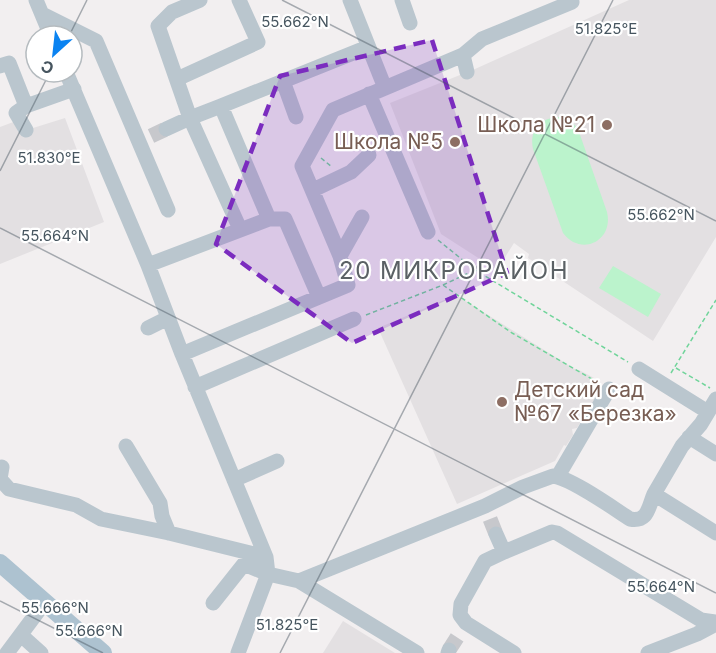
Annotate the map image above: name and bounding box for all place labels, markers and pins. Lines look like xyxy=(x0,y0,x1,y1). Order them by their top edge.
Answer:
place label: Школа №21 xyxy=(477,112,595,137)
marker: Школа №21 xyxy=(600,118,614,132)
place label: Школа №5 xyxy=(334,129,443,154)
marker: Школа №5 xyxy=(448,135,462,149)
place label: Детский сад №67 «Березка» xyxy=(514,377,677,426)
marker: Детский сад №67 «Березка» xyxy=(495,395,509,409)

